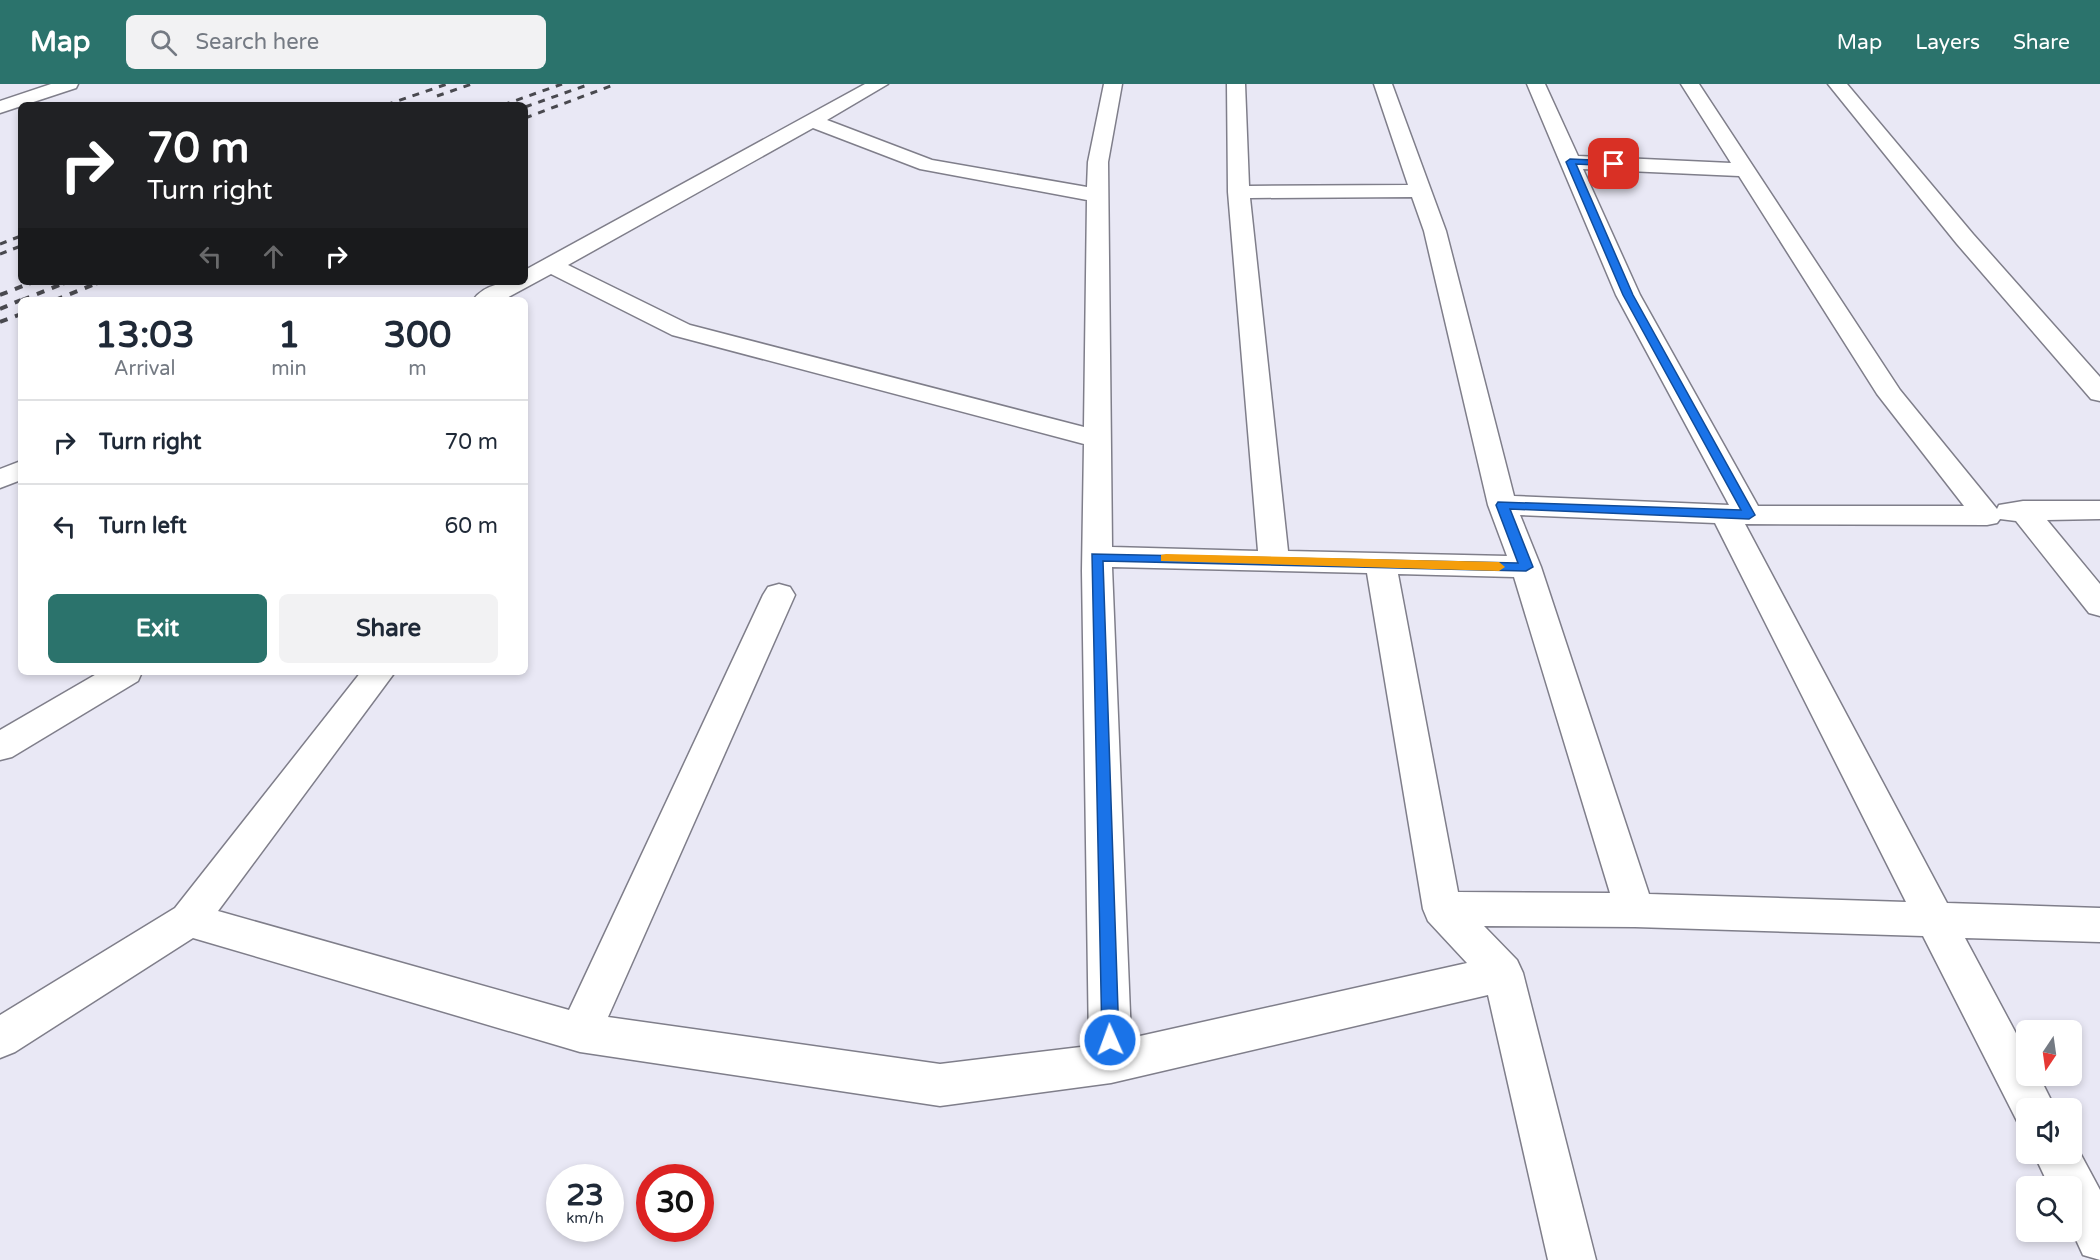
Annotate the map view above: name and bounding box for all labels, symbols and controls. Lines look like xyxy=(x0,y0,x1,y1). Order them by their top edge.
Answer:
search box xyxy=(126,15,546,69)
text: Map xyxy=(30,25,90,59)
icon: search xyxy=(147,26,180,59)
text: Search here xyxy=(195,29,319,55)
text: Map xyxy=(1837,30,1882,55)
text: Layers xyxy=(1915,30,1980,55)
text: Share xyxy=(2013,30,2070,55)
text: 70 m xyxy=(147,123,249,174)
icon: right xyxy=(48,126,126,204)
pin xyxy=(1588,138,1639,189)
icon: arrive xyxy=(1597,147,1630,180)
text: Turn right xyxy=(147,174,273,207)
icon: left xyxy=(194,240,227,273)
icon: ahead xyxy=(257,240,290,273)
icon: right xyxy=(320,240,353,273)
text: 13:03 xyxy=(95,314,195,357)
text: 1 xyxy=(278,314,300,357)
text: 300 xyxy=(383,314,451,357)
text: Arrival xyxy=(114,357,176,381)
text: min xyxy=(271,357,307,381)
text: m xyxy=(408,357,427,381)
icon: right xyxy=(48,426,81,459)
text: Turn right xyxy=(99,429,201,455)
text: 70 m xyxy=(444,429,498,455)
icon: left xyxy=(48,510,81,543)
text: Turn left xyxy=(99,513,187,539)
text: 60 m xyxy=(444,513,498,539)
button: Exit xyxy=(48,594,267,663)
button: Share xyxy=(279,594,498,663)
position arrow xyxy=(1078,1008,1142,1072)
north arrow xyxy=(2016,1020,2082,1086)
map controls xyxy=(2016,1020,2082,1242)
button: sound xyxy=(2016,1098,2082,1164)
speed limit sign: 30 xyxy=(636,1164,714,1242)
button: search xyxy=(2016,1176,2082,1242)
text: 23 xyxy=(566,1177,604,1214)
text: km/h xyxy=(566,1209,604,1227)

